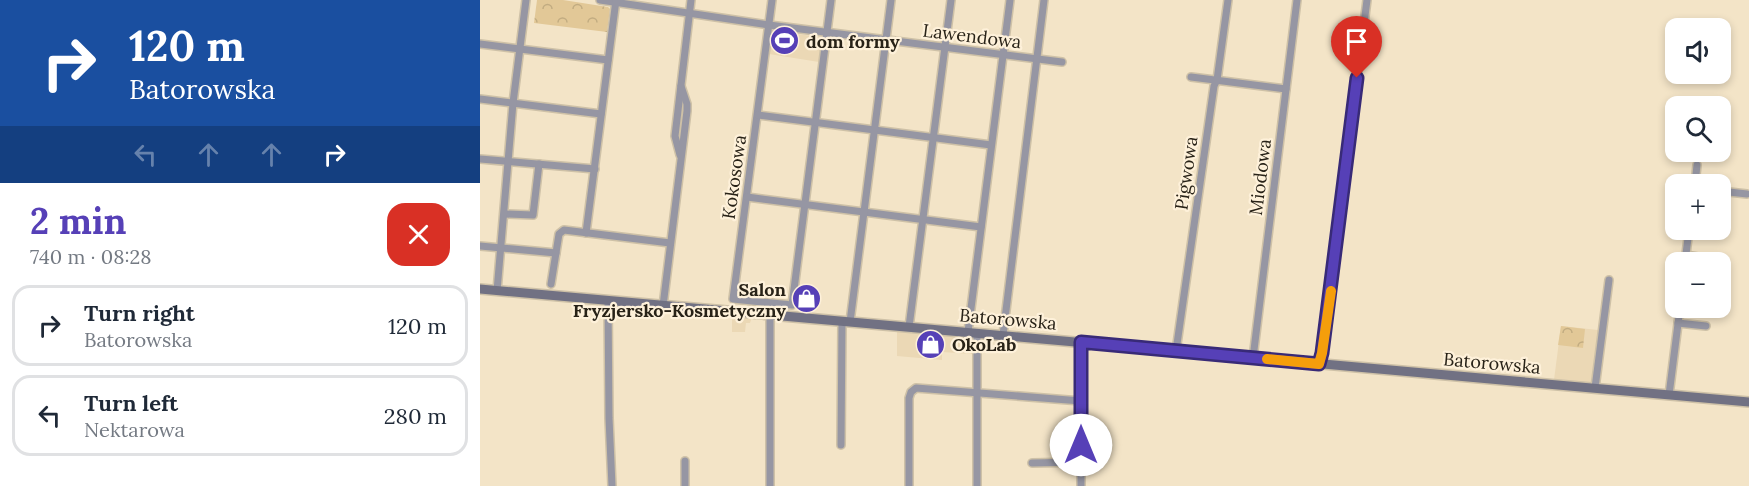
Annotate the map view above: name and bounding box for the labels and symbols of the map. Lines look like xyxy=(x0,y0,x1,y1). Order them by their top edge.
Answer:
pin xyxy=(1331,16,1382,78)
street label: Lawendowa xyxy=(921,19,1023,53)
sports icon: dom formy xyxy=(769,25,801,57)
place label: dom formy xyxy=(806,30,900,53)
street label: Kokosowa xyxy=(717,133,751,221)
street label: Pigwowa xyxy=(1169,135,1203,211)
street label: Miodowa xyxy=(1244,138,1276,216)
place label: Salon Fryzjersko-Kosmetyczny xyxy=(573,278,787,322)
shop icon: Salon Fryzjersko-Kosmetyczny xyxy=(791,283,823,315)
street label: Batorowska xyxy=(958,303,1058,335)
shop icon: OkoLab xyxy=(915,328,947,360)
place label: OkoLab xyxy=(952,333,1016,356)
street label: Batorowska xyxy=(1442,347,1542,379)
position arrow xyxy=(1049,413,1113,477)

